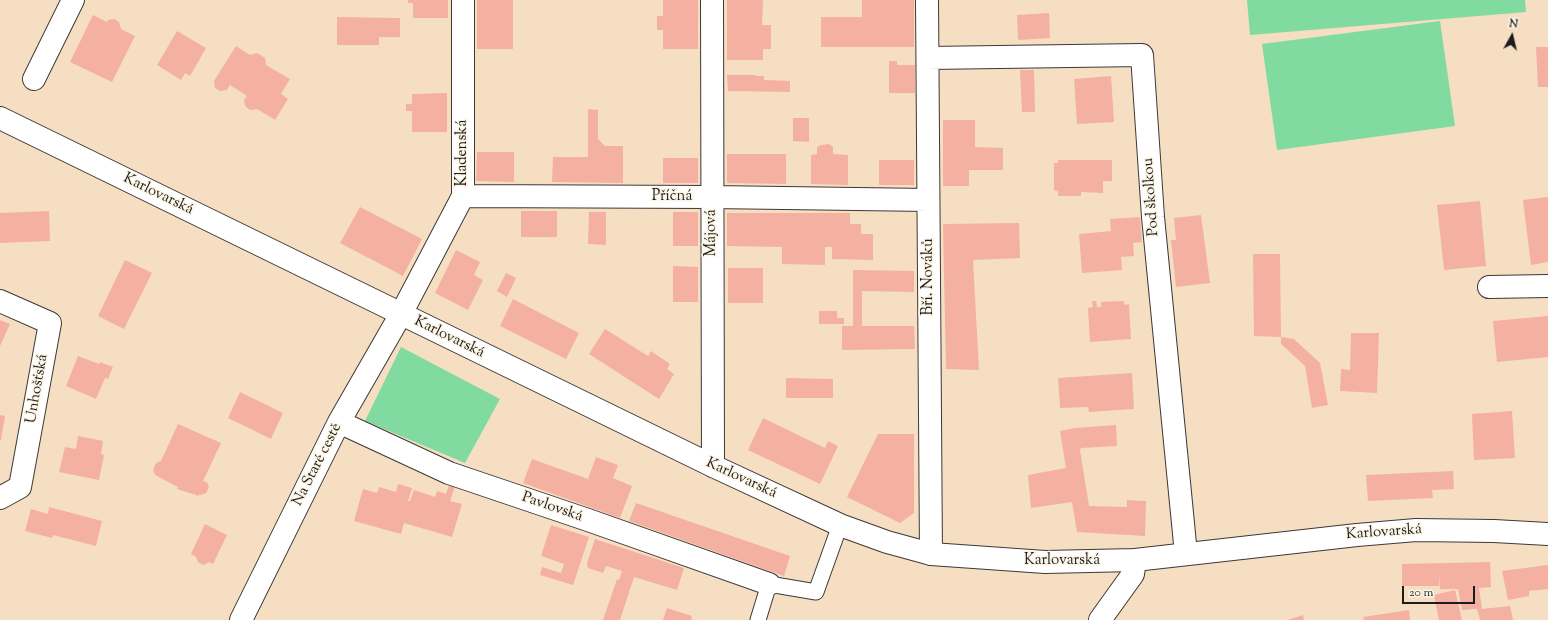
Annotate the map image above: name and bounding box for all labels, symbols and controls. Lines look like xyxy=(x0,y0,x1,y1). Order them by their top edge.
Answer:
north arrow xyxy=(1492,16,1532,56)
text: N xyxy=(1508,16,1519,33)
street label: Kladenská xyxy=(454,120,472,186)
street label: Pod školkou xyxy=(1140,157,1164,237)
street label: Karlovarská xyxy=(120,170,196,220)
street label: Příčná xyxy=(652,188,692,206)
street label: Májová xyxy=(703,209,721,257)
street label: Bří. Nováků xyxy=(920,238,938,316)
street label: Karlovarská xyxy=(411,313,487,363)
street label: Unhošťská xyxy=(23,353,53,425)
street label: Na Staré cestě xyxy=(289,421,347,509)
street label: Karlovarská xyxy=(703,455,779,503)
street label: Pavlovská xyxy=(519,489,585,527)
street label: Karlovarská xyxy=(1345,521,1423,545)
street label: Karlovarská xyxy=(1024,552,1100,570)
scale bar xyxy=(1404,578,1477,604)
text: 20 m xyxy=(1409,584,1433,602)

